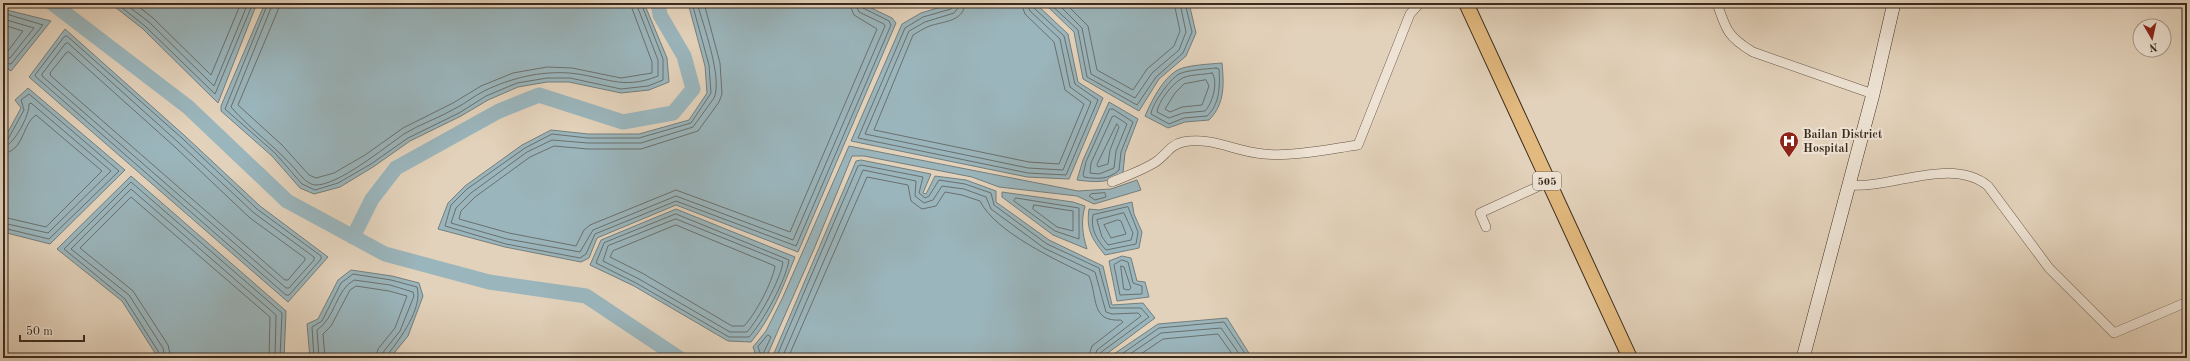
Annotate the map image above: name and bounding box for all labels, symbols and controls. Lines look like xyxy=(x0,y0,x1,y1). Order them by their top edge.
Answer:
north arrow xyxy=(2132,18,2172,58)
text: N xyxy=(2148,40,2158,53)
place label: Bailan District Hospital xyxy=(1803,129,1883,155)
hospital icon: Bailan District Hospital xyxy=(1778,130,1800,158)
road number: 505 xyxy=(1533,172,1561,190)
scale bar xyxy=(20,317,84,343)
text: 50 m xyxy=(26,325,53,338)

